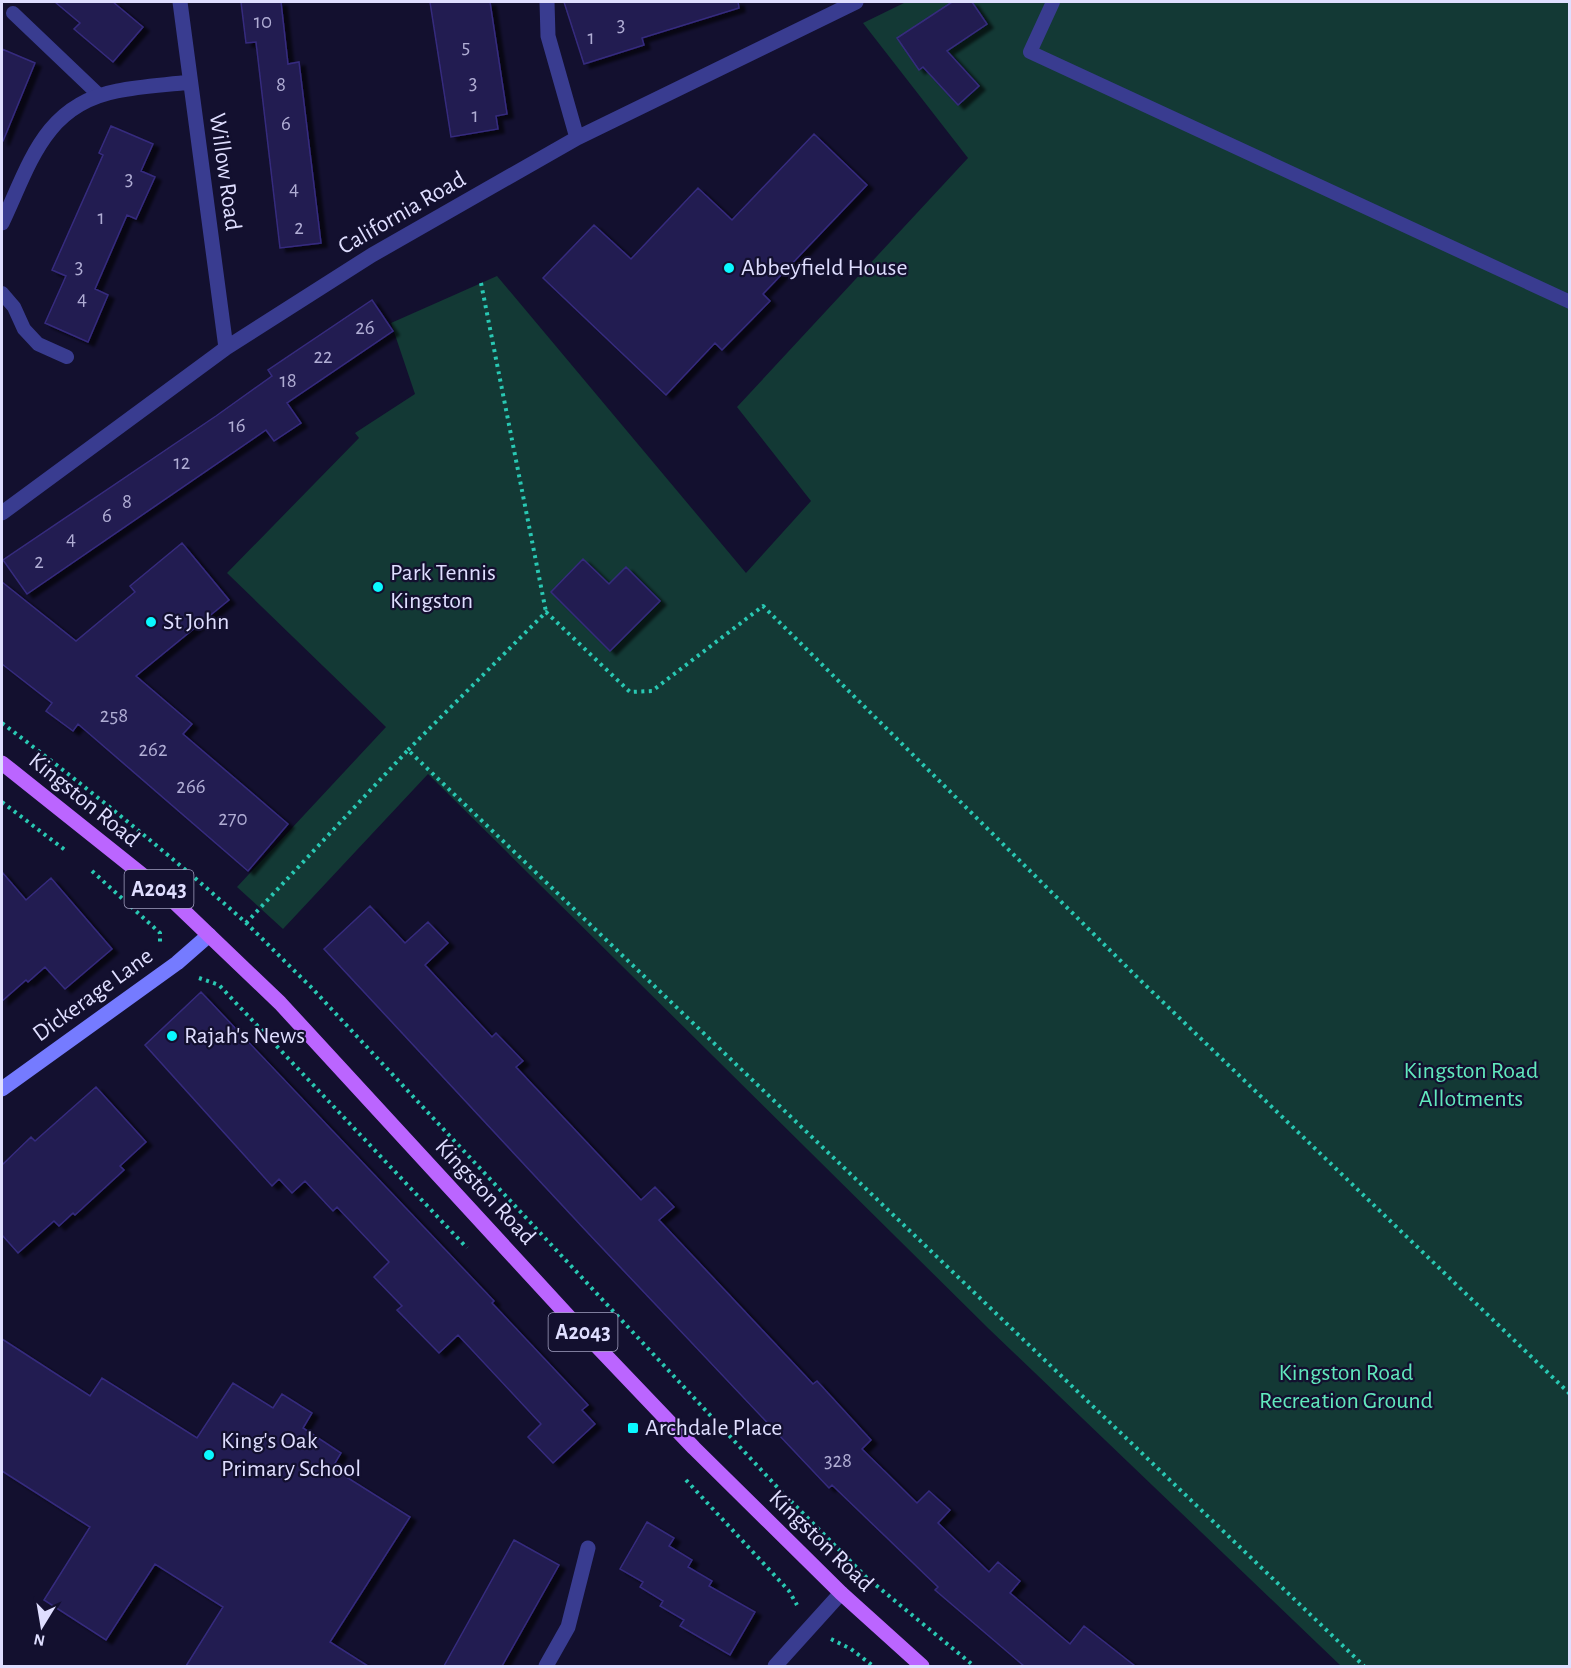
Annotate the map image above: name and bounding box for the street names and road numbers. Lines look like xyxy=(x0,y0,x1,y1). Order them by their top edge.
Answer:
street label: Willow Road xyxy=(205,112,245,232)
street label: California Road xyxy=(334,167,470,259)
street label: Kingston Road xyxy=(24,748,144,852)
road number: A2043 xyxy=(124,870,194,908)
street label: Dickerage Lane xyxy=(29,944,157,1046)
street label: Kingston Road xyxy=(430,1135,540,1249)
road number: A2043 xyxy=(548,1313,618,1351)
street label: Kingston Road xyxy=(764,1486,878,1596)

